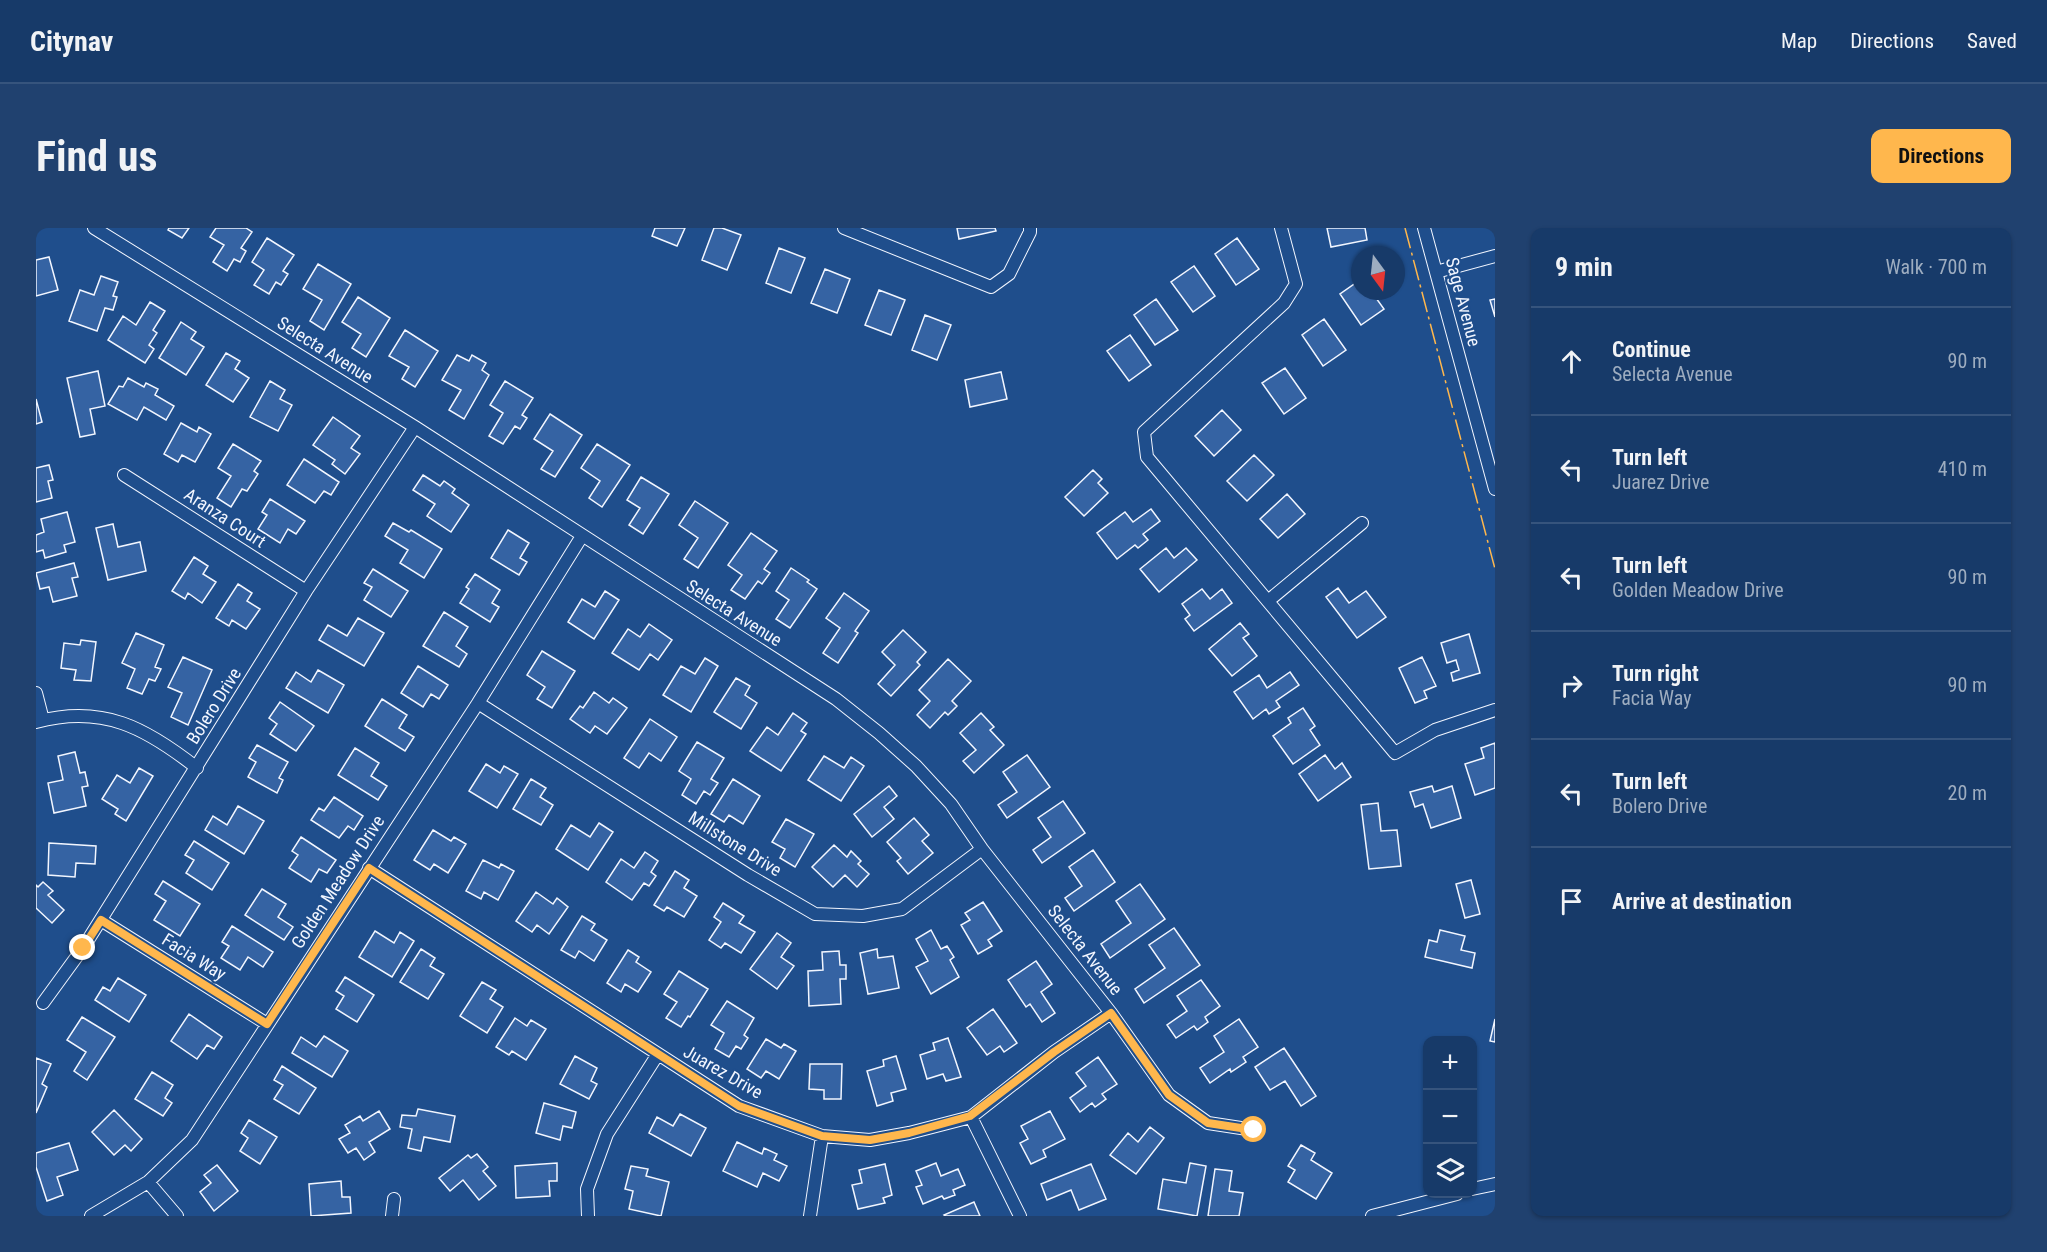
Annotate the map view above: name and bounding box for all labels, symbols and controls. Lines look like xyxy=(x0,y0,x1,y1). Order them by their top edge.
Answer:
text: Citynav xyxy=(30,25,113,58)
text: Map xyxy=(1781,29,1817,53)
text: Directions xyxy=(1850,29,1934,53)
text: Saved xyxy=(1967,29,2017,53)
button: Directions xyxy=(1871,129,2011,183)
text: Find us xyxy=(36,132,157,181)
north arrow xyxy=(1351,246,1405,300)
text: 9 min xyxy=(1555,252,1613,282)
street label: Sage Avenue xyxy=(1442,255,1485,349)
text: Walk · 700 m xyxy=(1886,255,1987,279)
street label: Selecta Avenue xyxy=(274,312,377,387)
text: Continue xyxy=(1612,337,1691,362)
icon: ahead xyxy=(1555,345,1588,378)
text: 90 m xyxy=(1948,349,1987,373)
text: Selecta Avenue xyxy=(1612,362,1733,386)
text: Turn left xyxy=(1612,445,1687,470)
icon: left xyxy=(1555,453,1588,486)
text: 410 m xyxy=(1938,457,1987,481)
text: Juarez Drive xyxy=(1612,470,1709,494)
street label: Aranza Court xyxy=(181,484,270,552)
text: Turn left xyxy=(1612,553,1687,578)
icon: left xyxy=(1555,561,1588,594)
text: 90 m xyxy=(1948,565,1987,589)
street label: Selecta Avenue xyxy=(683,575,786,650)
text: Golden Meadow Drive xyxy=(1612,578,1784,602)
text: Turn right xyxy=(1612,661,1699,686)
street label: Bolero Drive xyxy=(182,664,245,748)
icon: right xyxy=(1555,669,1588,702)
text: 90 m xyxy=(1948,673,1987,697)
text: Facia Way xyxy=(1612,686,1692,710)
text: Turn left xyxy=(1612,769,1687,794)
icon: left xyxy=(1555,777,1588,810)
text: 20 m xyxy=(1948,781,1987,805)
text: Bolero Drive xyxy=(1612,794,1707,818)
street label: Millstone Drive xyxy=(685,807,786,880)
street label: Golden Meadow Drive xyxy=(287,811,388,952)
icon: arrive xyxy=(1555,885,1588,918)
text: Arrive at destination xyxy=(1612,889,1792,914)
street label: Selecta Avenue xyxy=(1044,900,1127,999)
street label: Facia Way xyxy=(158,929,231,985)
route end xyxy=(69,934,95,960)
map controls xyxy=(1423,1036,1477,1198)
button: + xyxy=(1423,1036,1477,1090)
street label: Juarez Drive xyxy=(680,1041,766,1103)
button: − xyxy=(1423,1090,1477,1144)
route start xyxy=(1240,1116,1266,1142)
button: layers xyxy=(1423,1144,1477,1198)

